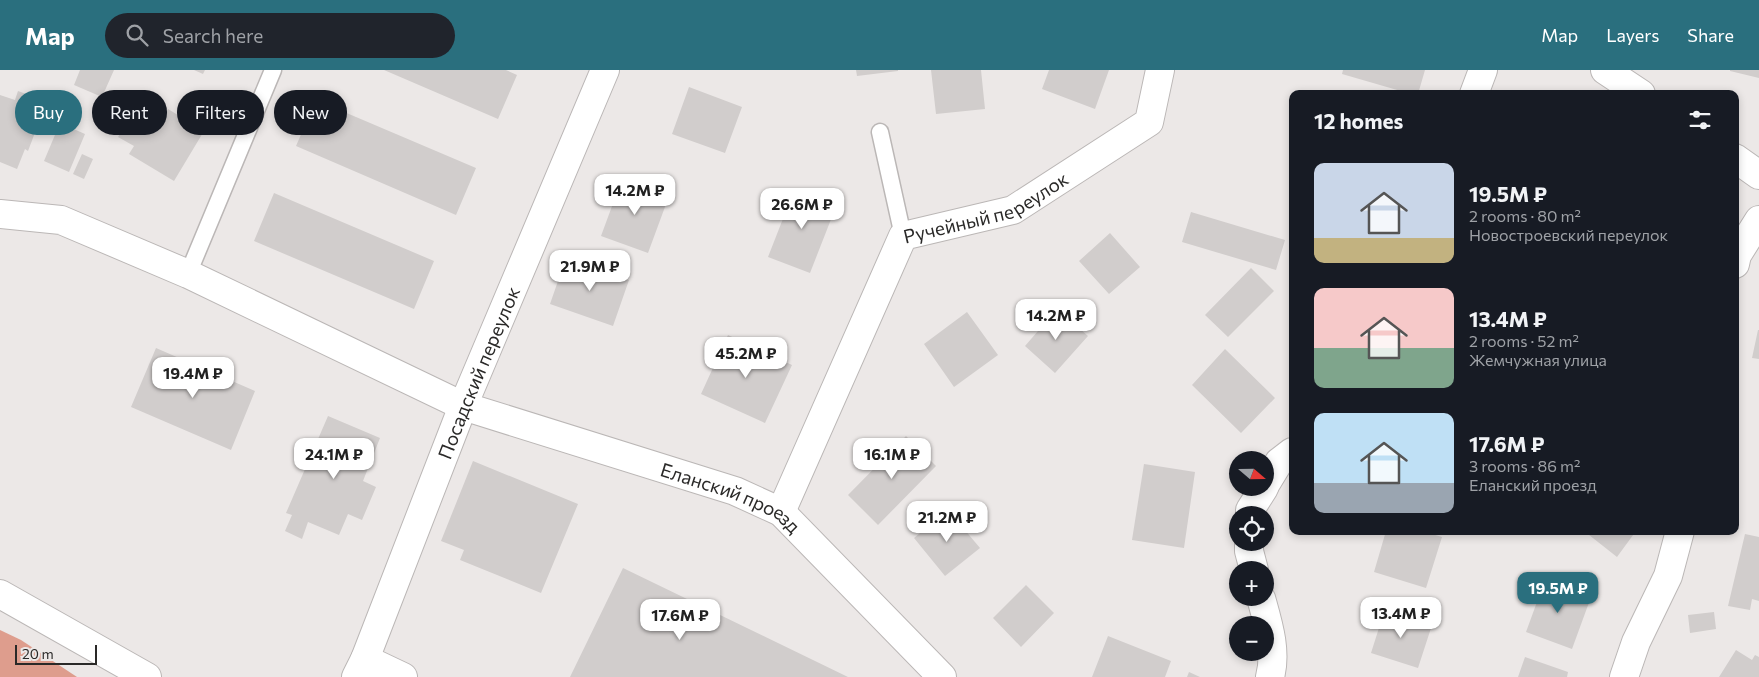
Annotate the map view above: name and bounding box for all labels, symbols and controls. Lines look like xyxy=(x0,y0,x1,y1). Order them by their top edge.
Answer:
search box xyxy=(105,13,455,58)
text: Map xyxy=(25,21,75,50)
icon: search xyxy=(123,21,151,49)
text: Search here xyxy=(163,24,263,47)
text: Map xyxy=(1541,24,1578,46)
text: Layers xyxy=(1606,24,1659,46)
text: Share xyxy=(1687,24,1734,46)
chip: Buy xyxy=(15,90,82,135)
chip: Rent xyxy=(92,90,167,135)
chip: Filters xyxy=(177,90,264,135)
chip: New xyxy=(274,90,347,135)
icon: filters xyxy=(1686,106,1714,134)
text: 12 homes xyxy=(1314,108,1403,133)
street label: Ручейный переулок xyxy=(901,166,1072,247)
pin: 14.2M ₽ xyxy=(589,174,681,216)
text: 14.2M ₽ xyxy=(605,180,665,199)
text: 19.5M ₽ xyxy=(1469,181,1547,206)
icon: home xyxy=(1354,183,1414,243)
pin: 26.6M ₽ xyxy=(756,188,848,230)
text: 26.6M ₽ xyxy=(771,194,833,213)
text: 2 rooms · 80 m² xyxy=(1469,206,1581,225)
text: Новостроевский переулок xyxy=(1469,225,1668,244)
pin: 21.9M ₽ xyxy=(544,250,636,292)
text: 21.9M ₽ xyxy=(560,256,620,275)
street label: Посадский переулок xyxy=(432,283,524,462)
pin: 14.2M ₽ xyxy=(1010,298,1102,341)
text: 14.2M ₽ xyxy=(1026,305,1086,324)
text: 13.4M ₽ xyxy=(1469,306,1547,331)
icon: home xyxy=(1354,308,1414,368)
text: 2 rooms · 52 m² xyxy=(1469,331,1579,350)
pin: 45.2M ₽ xyxy=(700,336,792,379)
text: 45.2M ₽ xyxy=(715,343,777,362)
text: Жемчужная улица xyxy=(1469,350,1607,369)
pin: 19.4M ₽ xyxy=(147,356,239,399)
text: 19.4M ₽ xyxy=(163,363,223,382)
text: 17.6M ₽ xyxy=(1469,431,1545,456)
icon: home xyxy=(1354,433,1414,493)
pin: 24.1M ₽ xyxy=(288,438,380,480)
pin: 16.1M ₽ xyxy=(846,438,938,480)
text: 24.1M ₽ xyxy=(305,444,363,463)
text: 16.1M ₽ xyxy=(864,444,920,463)
north arrow xyxy=(1229,451,1274,496)
map controls xyxy=(1229,451,1274,661)
text: 3 rooms · 86 m² xyxy=(1469,456,1580,475)
street label: Еланский проезд xyxy=(658,457,806,537)
text: Еланский проезд xyxy=(1469,475,1597,494)
pin: 21.2M ₽ xyxy=(901,500,993,543)
button: locate xyxy=(1229,506,1274,551)
text: 21.2M ₽ xyxy=(918,507,976,526)
button: + xyxy=(1229,561,1274,606)
pin: 19.5M ₽ xyxy=(1512,572,1604,614)
text: 19.5M ₽ xyxy=(1528,578,1588,597)
pin: 13.4M ₽ xyxy=(1355,596,1447,639)
pin: 17.6M ₽ xyxy=(634,598,726,641)
text: 13.4M ₽ xyxy=(1371,603,1431,622)
text: 17.6M ₽ xyxy=(651,605,709,624)
button: − xyxy=(1229,616,1274,661)
scale bar xyxy=(15,642,98,665)
text: 20 m xyxy=(22,645,54,662)

